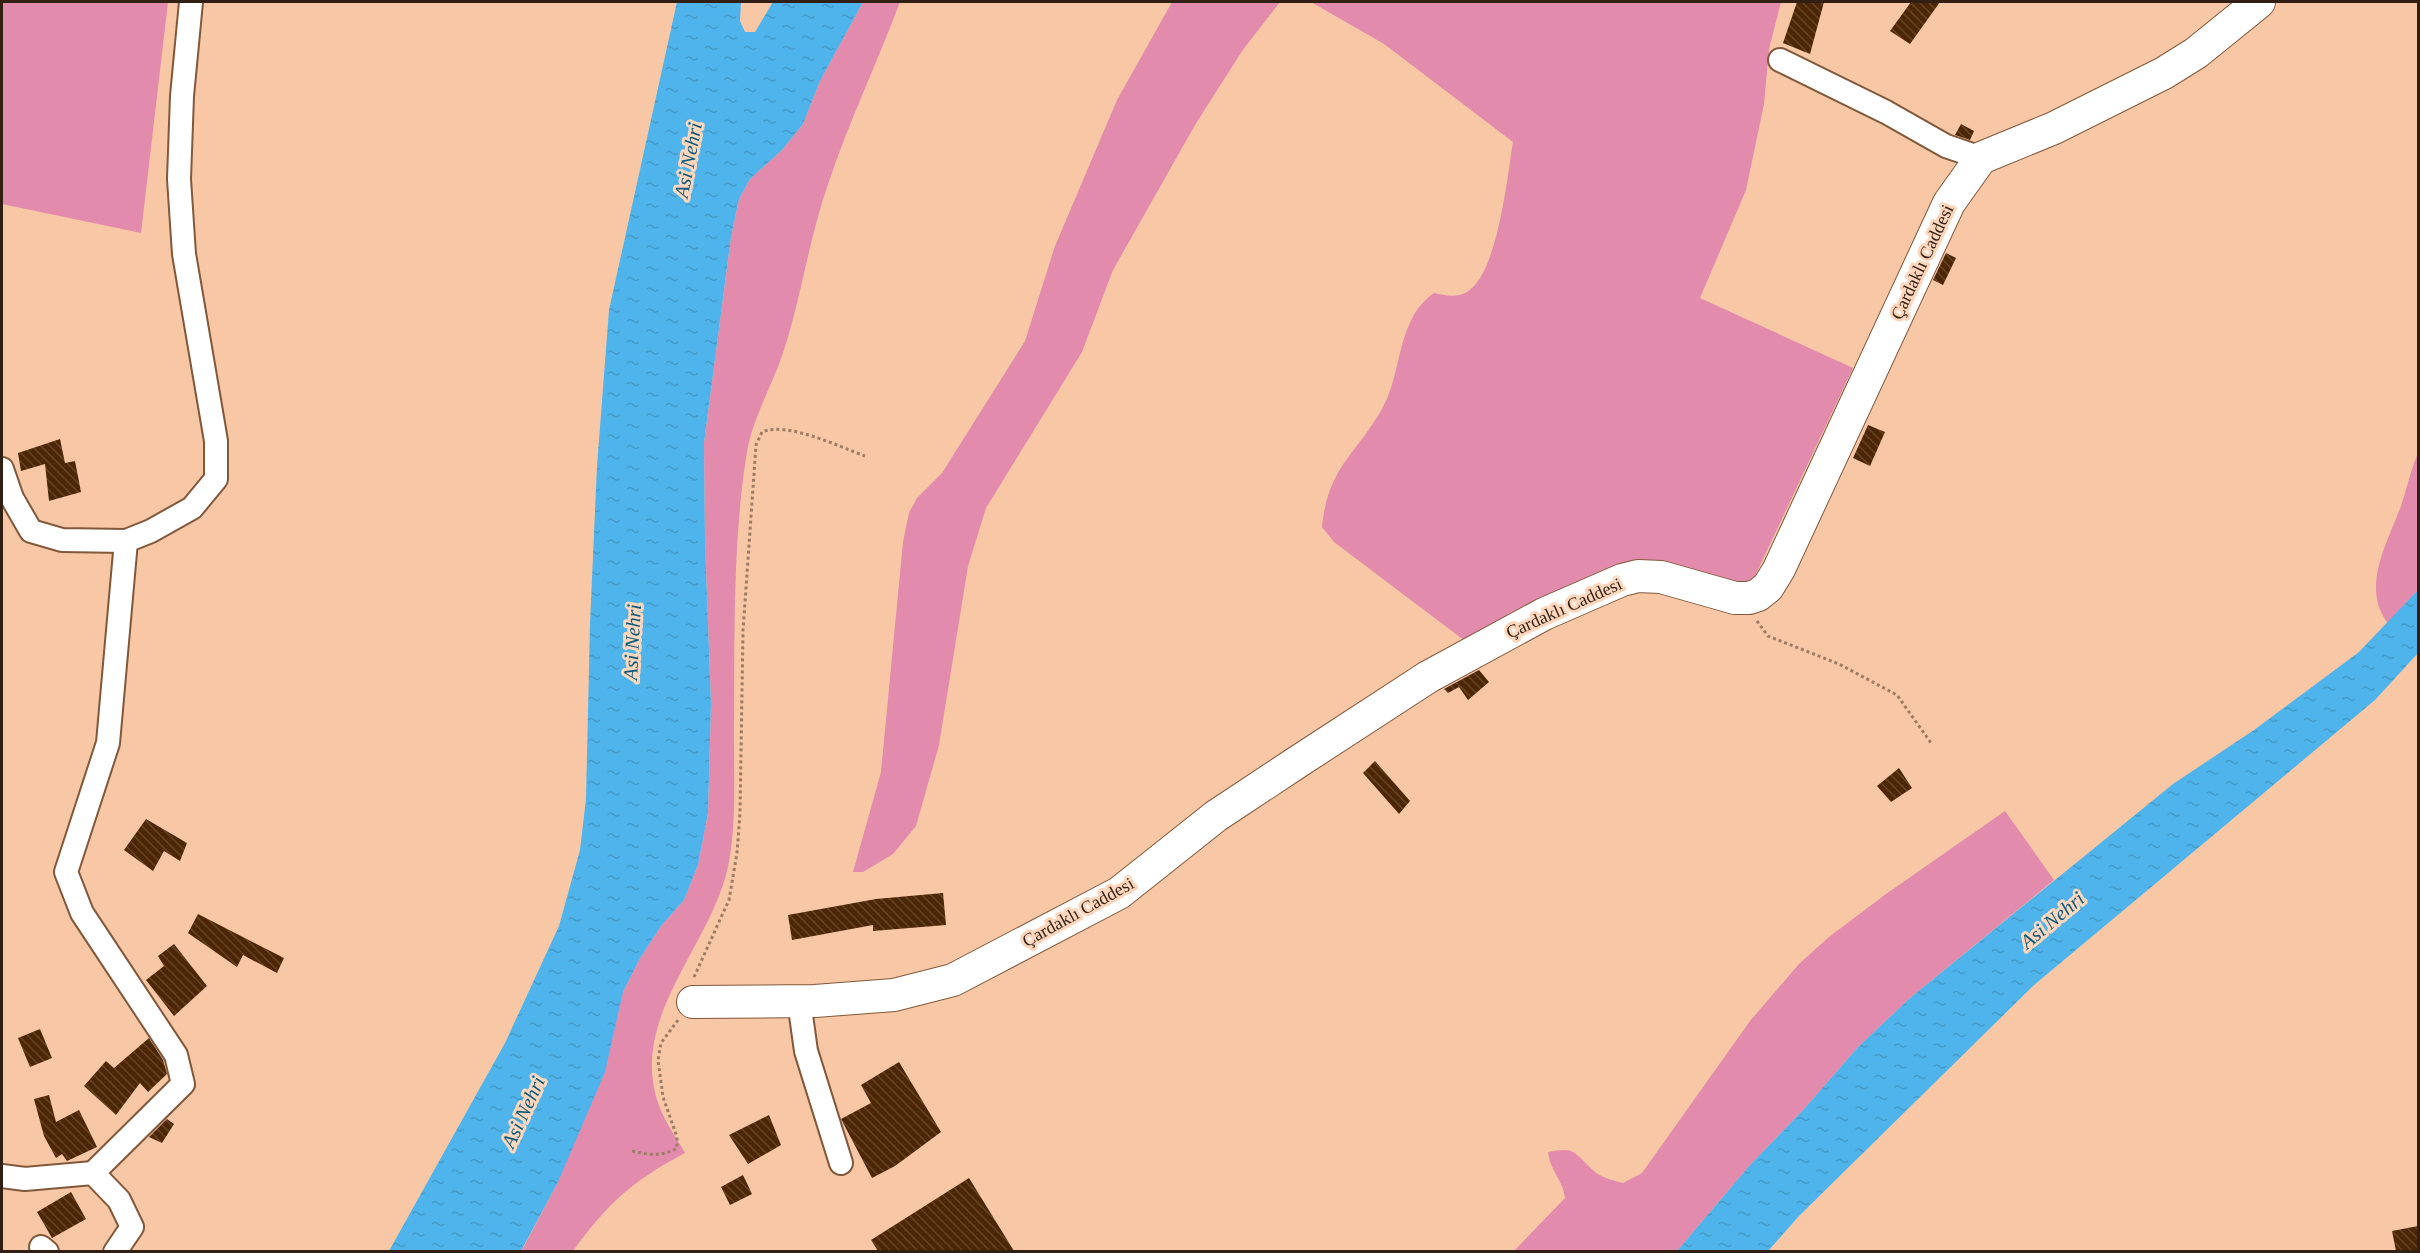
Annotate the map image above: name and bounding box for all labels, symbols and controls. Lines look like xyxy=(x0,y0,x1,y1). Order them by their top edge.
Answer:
water label: Asi Nehri xyxy=(670,121,706,201)
street label: Çardaklı Caddesi xyxy=(1887,201,1957,323)
street label: Çardaklı Caddesi xyxy=(1503,574,1625,642)
water label: Asi Nehri xyxy=(619,603,645,683)
street label: Çardaklı Caddesi xyxy=(1019,873,1137,951)
water label: Asi Nehri xyxy=(2014,887,2088,954)
water label: Asi Nehri xyxy=(496,1073,549,1153)

